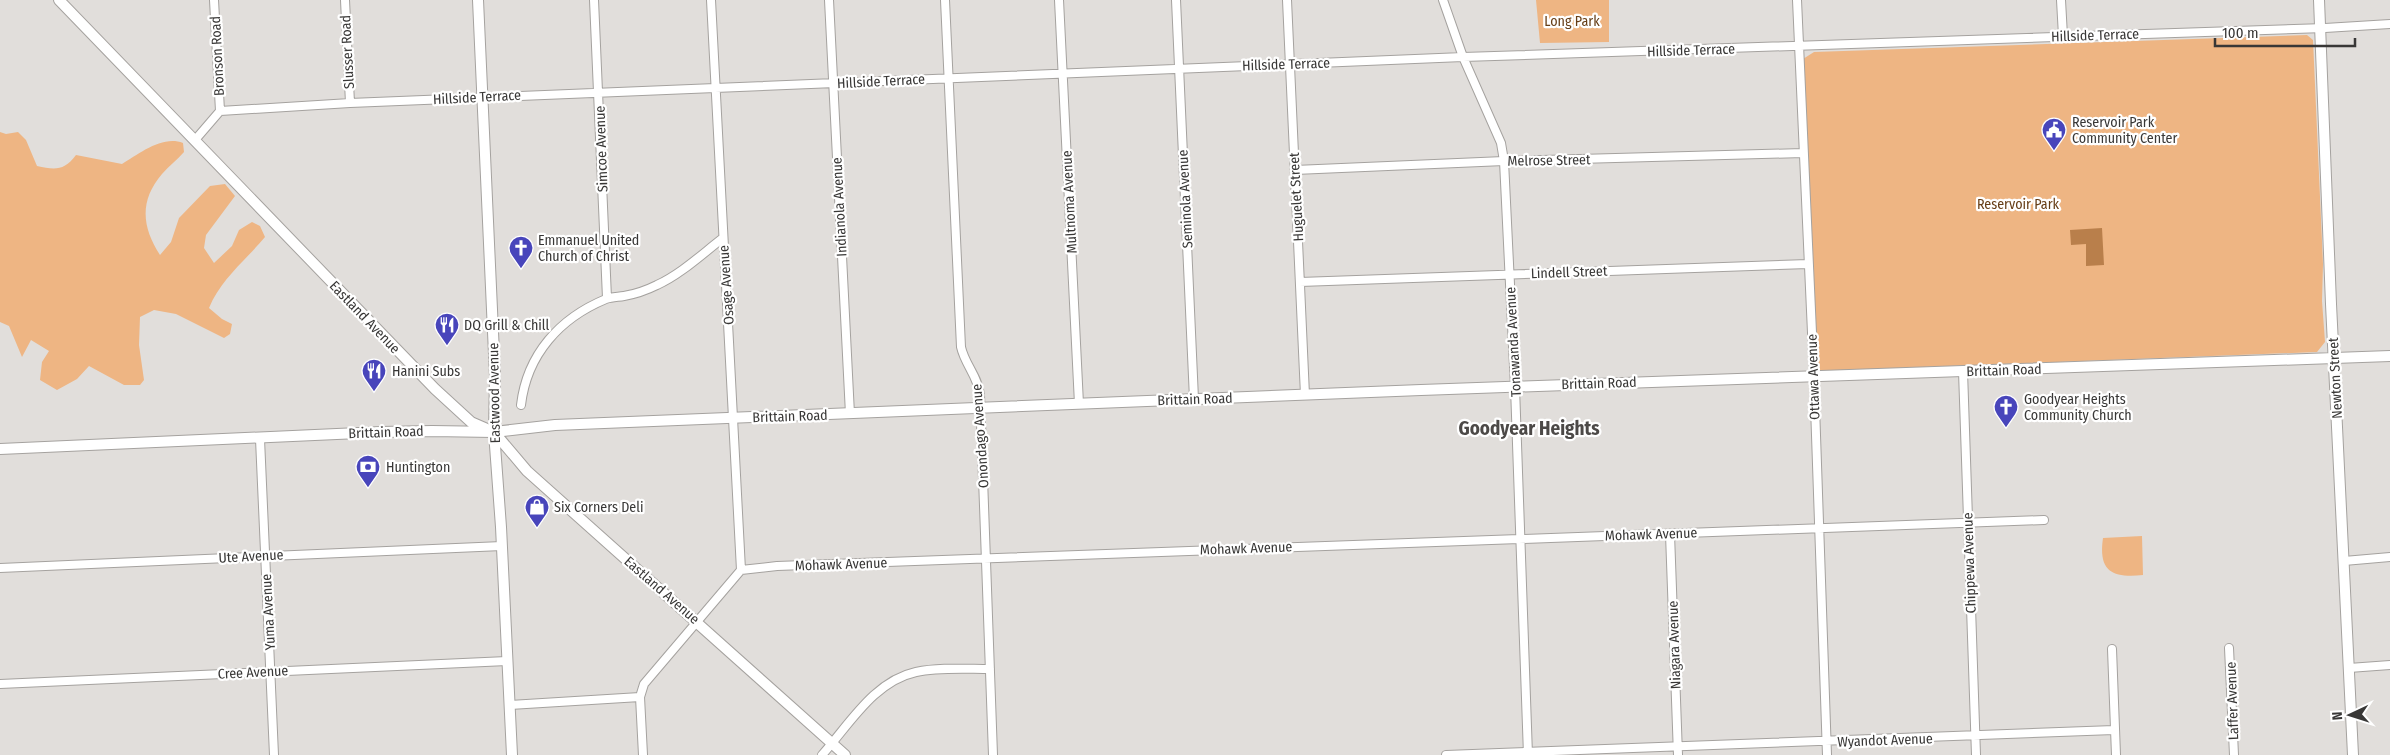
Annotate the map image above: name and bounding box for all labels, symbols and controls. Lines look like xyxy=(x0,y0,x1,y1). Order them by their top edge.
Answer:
park label: Long Park xyxy=(1544,13,1600,30)
street label: Slusser Road xyxy=(337,15,358,89)
scale bar xyxy=(2215,15,2355,47)
street label: Bronson Road xyxy=(207,16,228,96)
text: 100 m xyxy=(2222,24,2259,42)
street label: Hillside Terrace xyxy=(2051,25,2139,46)
street label: Hillside Terrace xyxy=(1647,40,1735,61)
street label: Hillside Terrace xyxy=(1242,54,1330,75)
street label: Hillside Terrace xyxy=(837,71,926,92)
street label: Hillside Terrace xyxy=(433,87,522,108)
street label: Simcoe Avenue xyxy=(591,105,612,193)
place label: Reservoir Park Community Center xyxy=(2072,114,2177,147)
public building icon: Reservoir Park Community Center xyxy=(2041,117,2067,151)
street label: Seminola Avenue xyxy=(1174,149,1197,249)
street label: Multnoma Avenue xyxy=(1058,150,1081,254)
street label: Melrose Street xyxy=(1507,151,1591,170)
street label: Huguelet Street xyxy=(1286,152,1307,242)
street label: Indianola Avenue xyxy=(828,157,851,257)
park label: Reservoir Park xyxy=(1977,196,2060,213)
place label: Emmanuel United Church of Christ xyxy=(538,232,639,265)
church icon: Emmanuel United Church of Christ xyxy=(508,235,534,269)
street label: Osage Avenue xyxy=(715,244,738,325)
street label: Lindell Street xyxy=(1530,263,1608,282)
street label: Eastland Avenue xyxy=(326,278,404,357)
street label: Tonawanda Avenue xyxy=(1502,286,1525,397)
restaurant icon: DQ Grill & Chill xyxy=(434,312,460,346)
place label: DQ Grill & Chill xyxy=(464,317,550,334)
street label: Ottawa Avenue xyxy=(1804,334,1823,420)
street label: Newton Street xyxy=(2325,336,2346,419)
street label: Eastwood Avenue xyxy=(485,343,504,443)
restaurant icon: Hanini Subs xyxy=(361,358,387,392)
street label: Brittain Road xyxy=(1966,361,2042,380)
place label: Hanini Subs xyxy=(392,363,460,380)
street label: Brittain Road xyxy=(1561,374,1637,393)
street label: Onondago Avenue xyxy=(968,383,993,489)
street label: Brittain Road xyxy=(1157,390,1233,409)
place label: Goodyear Heights Community Church xyxy=(2024,391,2132,424)
church icon: Goodyear Heights Community Church xyxy=(1993,394,2019,428)
street label: Brittain Road xyxy=(752,407,828,426)
district label: Goodyear Heights xyxy=(1459,417,1600,440)
street label: Brittain Road xyxy=(348,423,424,442)
bank icon: Huntington xyxy=(355,454,381,488)
place label: Huntington xyxy=(386,459,450,476)
shop icon: Six Corners Deli xyxy=(524,494,550,528)
place label: Six Corners Deli xyxy=(554,499,644,516)
street label: Chippewa Avenue xyxy=(1959,512,1980,614)
street label: Mohawk Avenue xyxy=(1604,524,1698,545)
street label: Mohawk Avenue xyxy=(1199,538,1293,559)
street label: Ute Avenue xyxy=(218,546,284,567)
street label: Eastland Avenue xyxy=(621,553,703,628)
street label: Mohawk Avenue xyxy=(794,554,888,575)
street label: Yuma Avenue xyxy=(258,573,279,651)
street label: Niagara Avenue xyxy=(1664,600,1685,690)
street label: Laffer Avenue xyxy=(2223,661,2242,741)
street label: Cree Avenue xyxy=(217,662,289,683)
north arrow xyxy=(2325,690,2375,740)
text: N xyxy=(2329,711,2346,721)
street label: Wyandot Avenue xyxy=(1837,730,1933,751)

